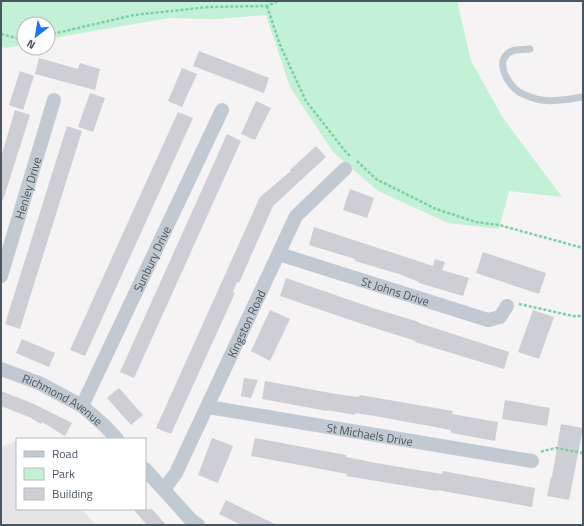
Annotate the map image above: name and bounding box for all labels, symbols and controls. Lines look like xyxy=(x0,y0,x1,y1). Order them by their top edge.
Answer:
north arrow xyxy=(16,16,56,56)
text: N xyxy=(23,36,38,53)
street label: Henley Drive xyxy=(9,155,46,221)
street label: Sunbury Drive xyxy=(128,223,175,295)
street label: St Johns Drive xyxy=(359,271,432,310)
street label: Kingston Road xyxy=(222,286,270,361)
street label: Richmond Avenue xyxy=(20,368,107,430)
street label: St Michaels Drive xyxy=(325,417,414,450)
legend xyxy=(16,438,146,510)
text: Road xyxy=(52,444,78,463)
text: Park xyxy=(52,464,75,483)
text: Building xyxy=(52,484,93,503)

